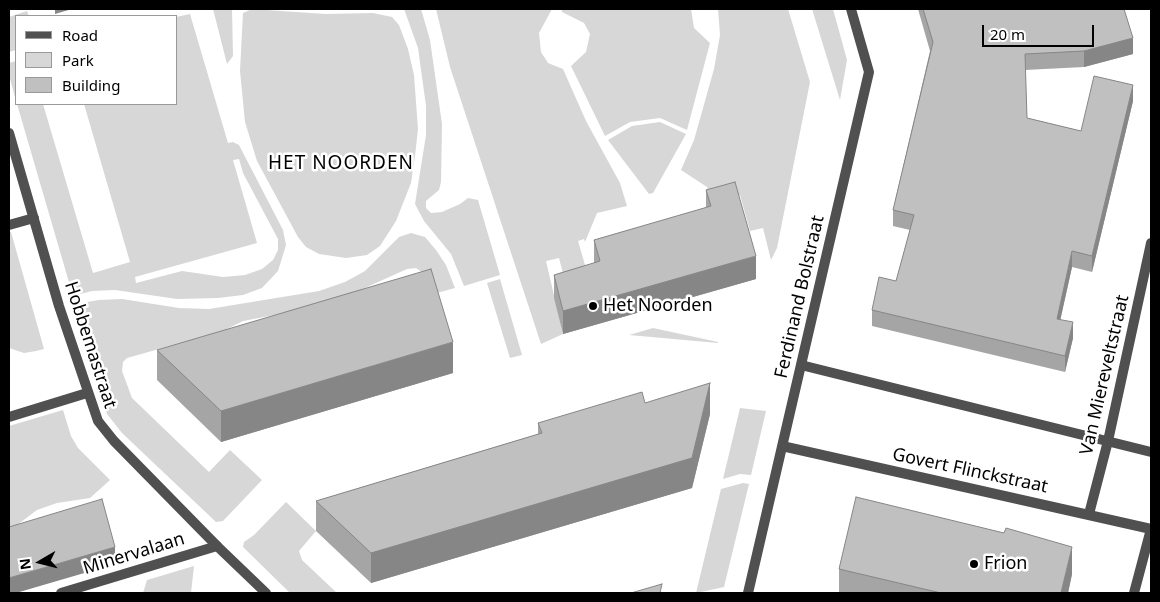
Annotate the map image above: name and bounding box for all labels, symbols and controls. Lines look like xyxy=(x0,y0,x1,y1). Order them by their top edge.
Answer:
legend xyxy=(15,15,178,105)
scale bar xyxy=(985,15,1098,47)
text: 20 m xyxy=(990,24,1025,44)
text: Road xyxy=(62,25,98,45)
text: Park xyxy=(62,50,94,70)
text: Building xyxy=(62,75,120,95)
district label: HET NOORDEN xyxy=(267,153,415,175)
street label: Ferdinand Bolstraat xyxy=(771,213,829,381)
street label: Hobbemastraat xyxy=(59,279,121,411)
street label: Van Miereveltstraat xyxy=(1076,293,1134,457)
place label: Het Noorden xyxy=(603,295,713,317)
marker: Het Noorden xyxy=(587,300,599,312)
street label: Govert Flinckstraat xyxy=(890,444,1050,498)
street label: Minervalaan xyxy=(81,528,187,580)
north arrow xyxy=(15,537,65,587)
place label: Frion xyxy=(984,553,1027,575)
text: N xyxy=(14,557,35,571)
marker: Frion xyxy=(968,558,980,570)

